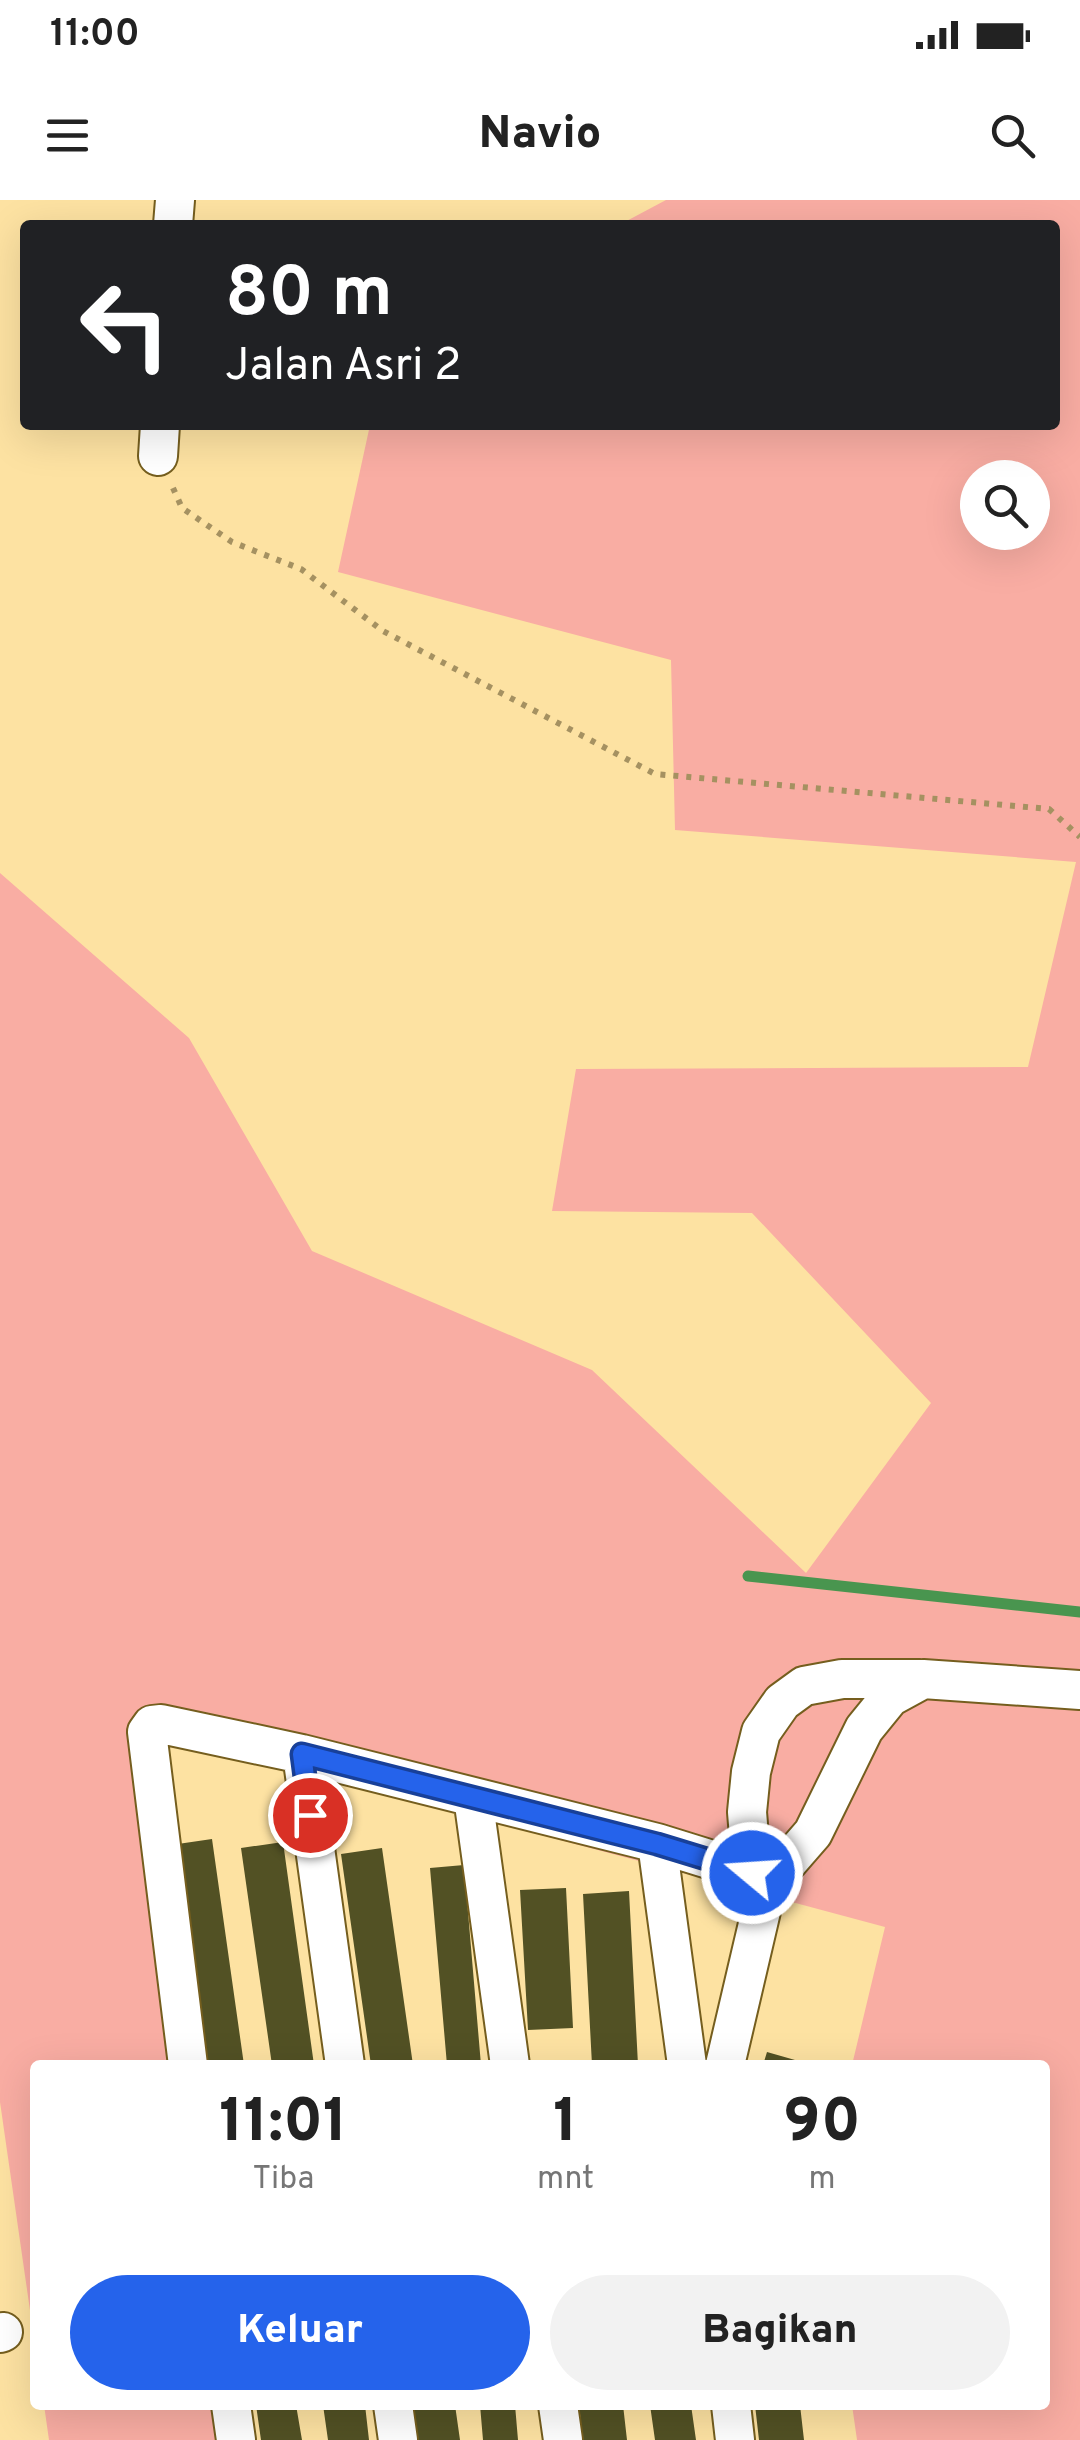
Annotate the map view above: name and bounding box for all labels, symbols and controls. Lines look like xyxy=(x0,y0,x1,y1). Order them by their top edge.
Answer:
text: 11:00 xyxy=(50,11,140,60)
text: Navio xyxy=(479,107,601,164)
icon: menu xyxy=(40,108,95,163)
icon: search xyxy=(985,108,1040,163)
text: 80 m xyxy=(225,252,393,341)
icon: left xyxy=(60,260,190,390)
text: Jalan Asri 2 xyxy=(225,339,462,396)
map controls xyxy=(960,460,1050,550)
button: search xyxy=(960,460,1050,550)
pin xyxy=(268,1773,353,1858)
icon: arrive xyxy=(283,1788,338,1843)
position arrow xyxy=(700,1821,804,1925)
text: 11:01 xyxy=(219,2087,348,2163)
text: 1 xyxy=(553,2087,578,2163)
text: 90 xyxy=(783,2087,861,2163)
text: Tiba xyxy=(252,2160,314,2200)
text: mnt xyxy=(537,2160,594,2200)
text: m xyxy=(808,2160,836,2200)
button: Keluar xyxy=(70,2275,530,2390)
button: Bagikan xyxy=(550,2275,1010,2390)

